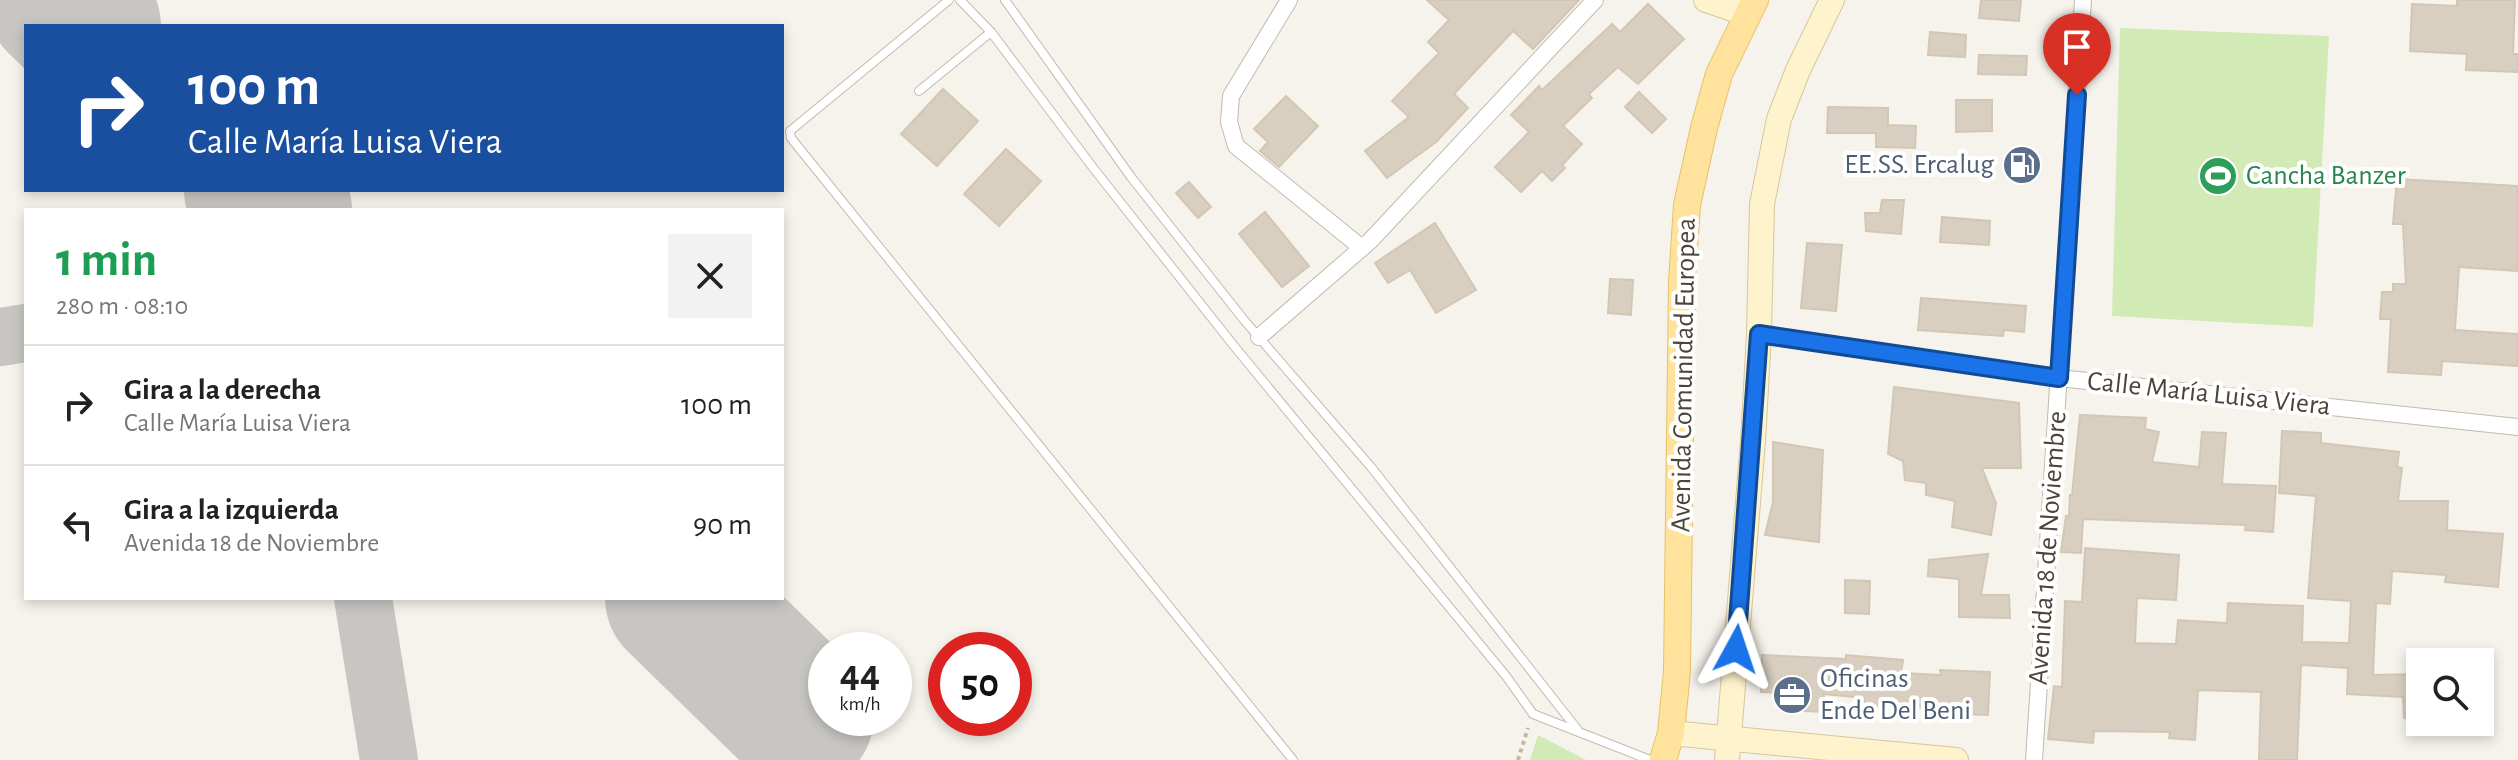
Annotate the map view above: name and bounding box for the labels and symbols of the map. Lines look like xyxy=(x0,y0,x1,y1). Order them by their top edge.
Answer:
pin xyxy=(2043,13,2111,95)
fuel station icon: EE.SS. Ercalug xyxy=(2001,144,2043,186)
place label: EE.SS. Ercalug xyxy=(1844,151,1994,179)
sports icon: Cancha Banzer xyxy=(2197,155,2239,197)
place label: Cancha Banzer xyxy=(2246,162,2406,190)
street label: Avenida Comunidad Europea xyxy=(1667,217,1701,533)
street label: Calle María Luisa Viera xyxy=(2086,367,2332,421)
street label: Avenida 18 de Noviembre xyxy=(2024,410,2072,686)
position arrow xyxy=(1694,607,1778,691)
speed limit sign: 50 xyxy=(928,632,1032,736)
place label: Oficinas Ende Del Beni xyxy=(1820,665,1971,725)
office icon: Oficinas Ende Del Beni xyxy=(1771,674,1813,716)

